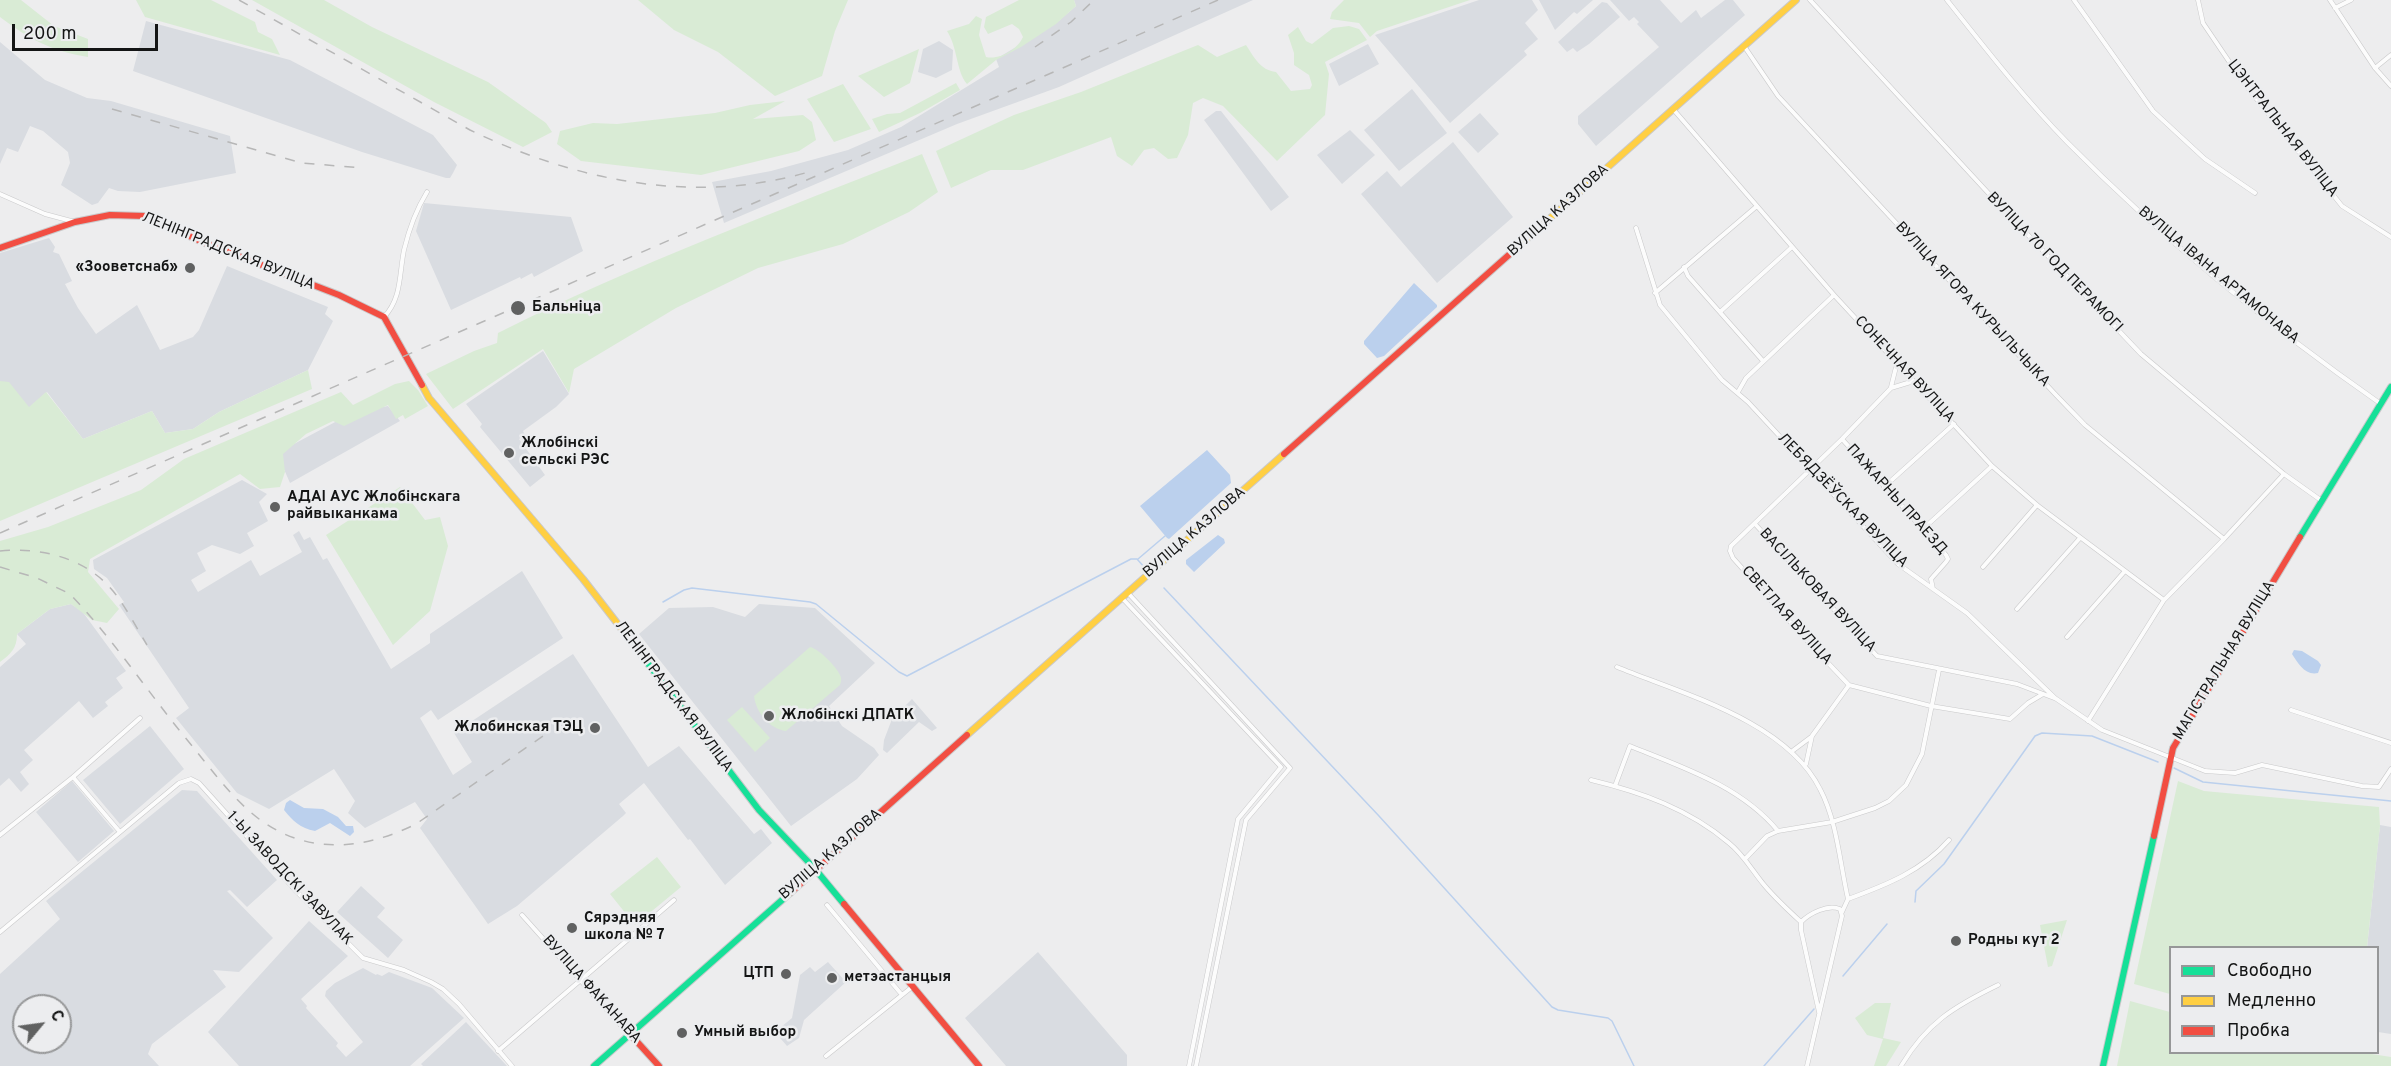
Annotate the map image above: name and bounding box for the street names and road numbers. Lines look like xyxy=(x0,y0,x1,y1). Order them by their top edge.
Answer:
street label: ЦЭНТРАЛЬНАЯ ВУЛІЦА xyxy=(2223,57,2341,201)
street label: ВУЛІЦА КАЗЛОВА xyxy=(1505,161,1613,261)
street label: ВУЛІЦА 70 ГОД ПЕРАМОГІ xyxy=(1982,189,2126,337)
street label: ВУЛІЦА ІВАНА АРТАМОНАВА xyxy=(2134,203,2302,349)
street label: ЛЕНІНГРАДСКАЯ ВУЛІЦА xyxy=(139,209,317,295)
street label: ВУЛІЦА ЯГОРА КУРЫЛЬЧЫКА xyxy=(1891,219,2053,391)
street label: СОНЕЧНАЯ ВУЛІЦА xyxy=(1850,313,1958,427)
street label: ЛЕБЯДЗЁЎСКАЯ ВУЛІЦА xyxy=(1773,430,1911,572)
street label: ПАЖАРНЫ ПРАЕЗД xyxy=(1842,441,1950,559)
street label: ВУЛІЦА КАЗЛОВА xyxy=(1140,484,1250,582)
street label: ВАСІЛЬКОВАЯ ВУЛІЦА xyxy=(1755,525,1879,657)
street label: СВЕТЛАЯ ВУЛІЦА xyxy=(1737,563,1835,669)
street label: МАГІСТРАЛЬНАЯ ВУЛІЦА xyxy=(2170,578,2280,744)
street label: ЛЕНІНГРАДСКАЯ ВУЛІЦА xyxy=(610,618,736,776)
street label: ВУЛІЦА КАЗЛОВА xyxy=(776,806,886,904)
street label: 1-Ы ЗАВОДСКІ ЗАВУЛАК xyxy=(222,808,356,950)
street label: ВУЛІЦА ФАКАНАВА xyxy=(538,932,644,1048)

